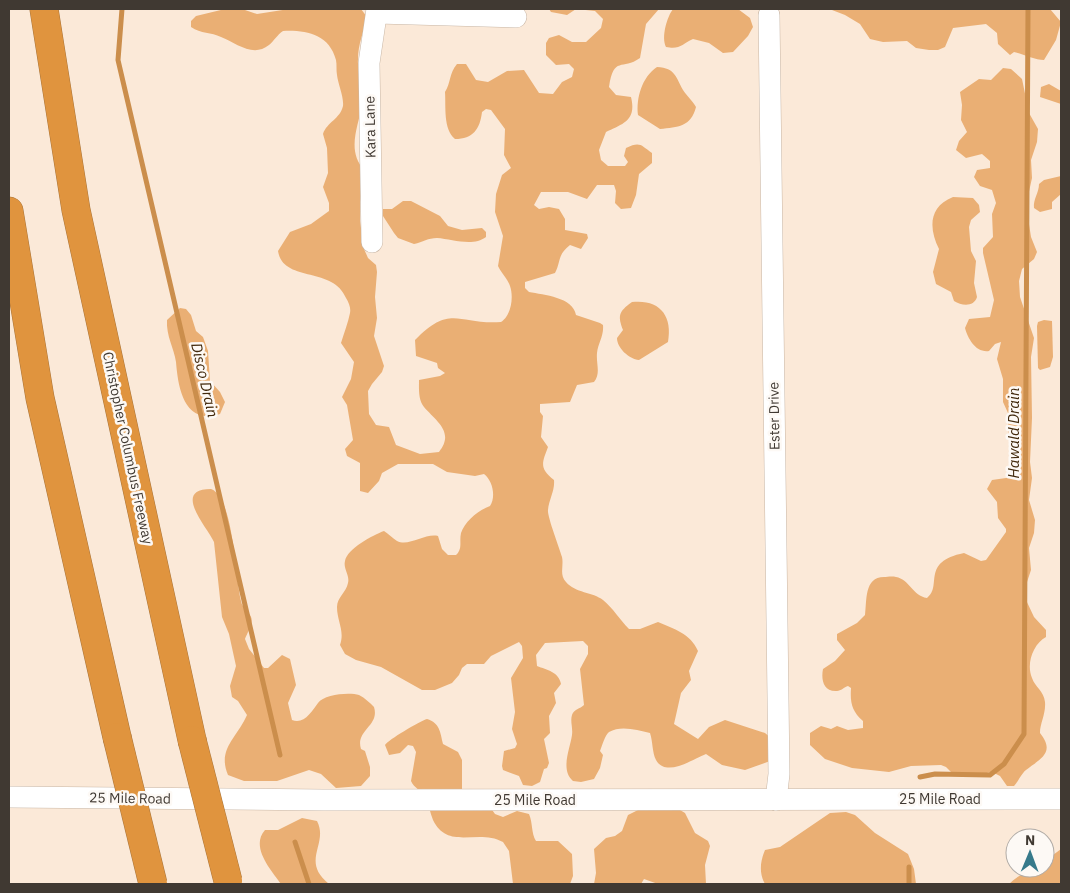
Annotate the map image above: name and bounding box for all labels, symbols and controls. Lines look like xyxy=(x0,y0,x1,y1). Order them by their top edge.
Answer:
street label: Kara Lane xyxy=(360,95,380,158)
water label: Disco Drain xyxy=(187,341,223,419)
street label: Christopher Columbus Freeway xyxy=(99,350,157,546)
street label: Ester Drive xyxy=(764,381,784,450)
water label: Hawald Drain xyxy=(1004,387,1023,479)
street label: 25 Mile Road xyxy=(89,788,171,808)
street label: 25 Mile Road xyxy=(899,790,981,808)
street label: 25 Mile Road xyxy=(494,791,576,809)
north arrow xyxy=(1005,828,1055,878)
text: N xyxy=(1025,831,1035,849)

